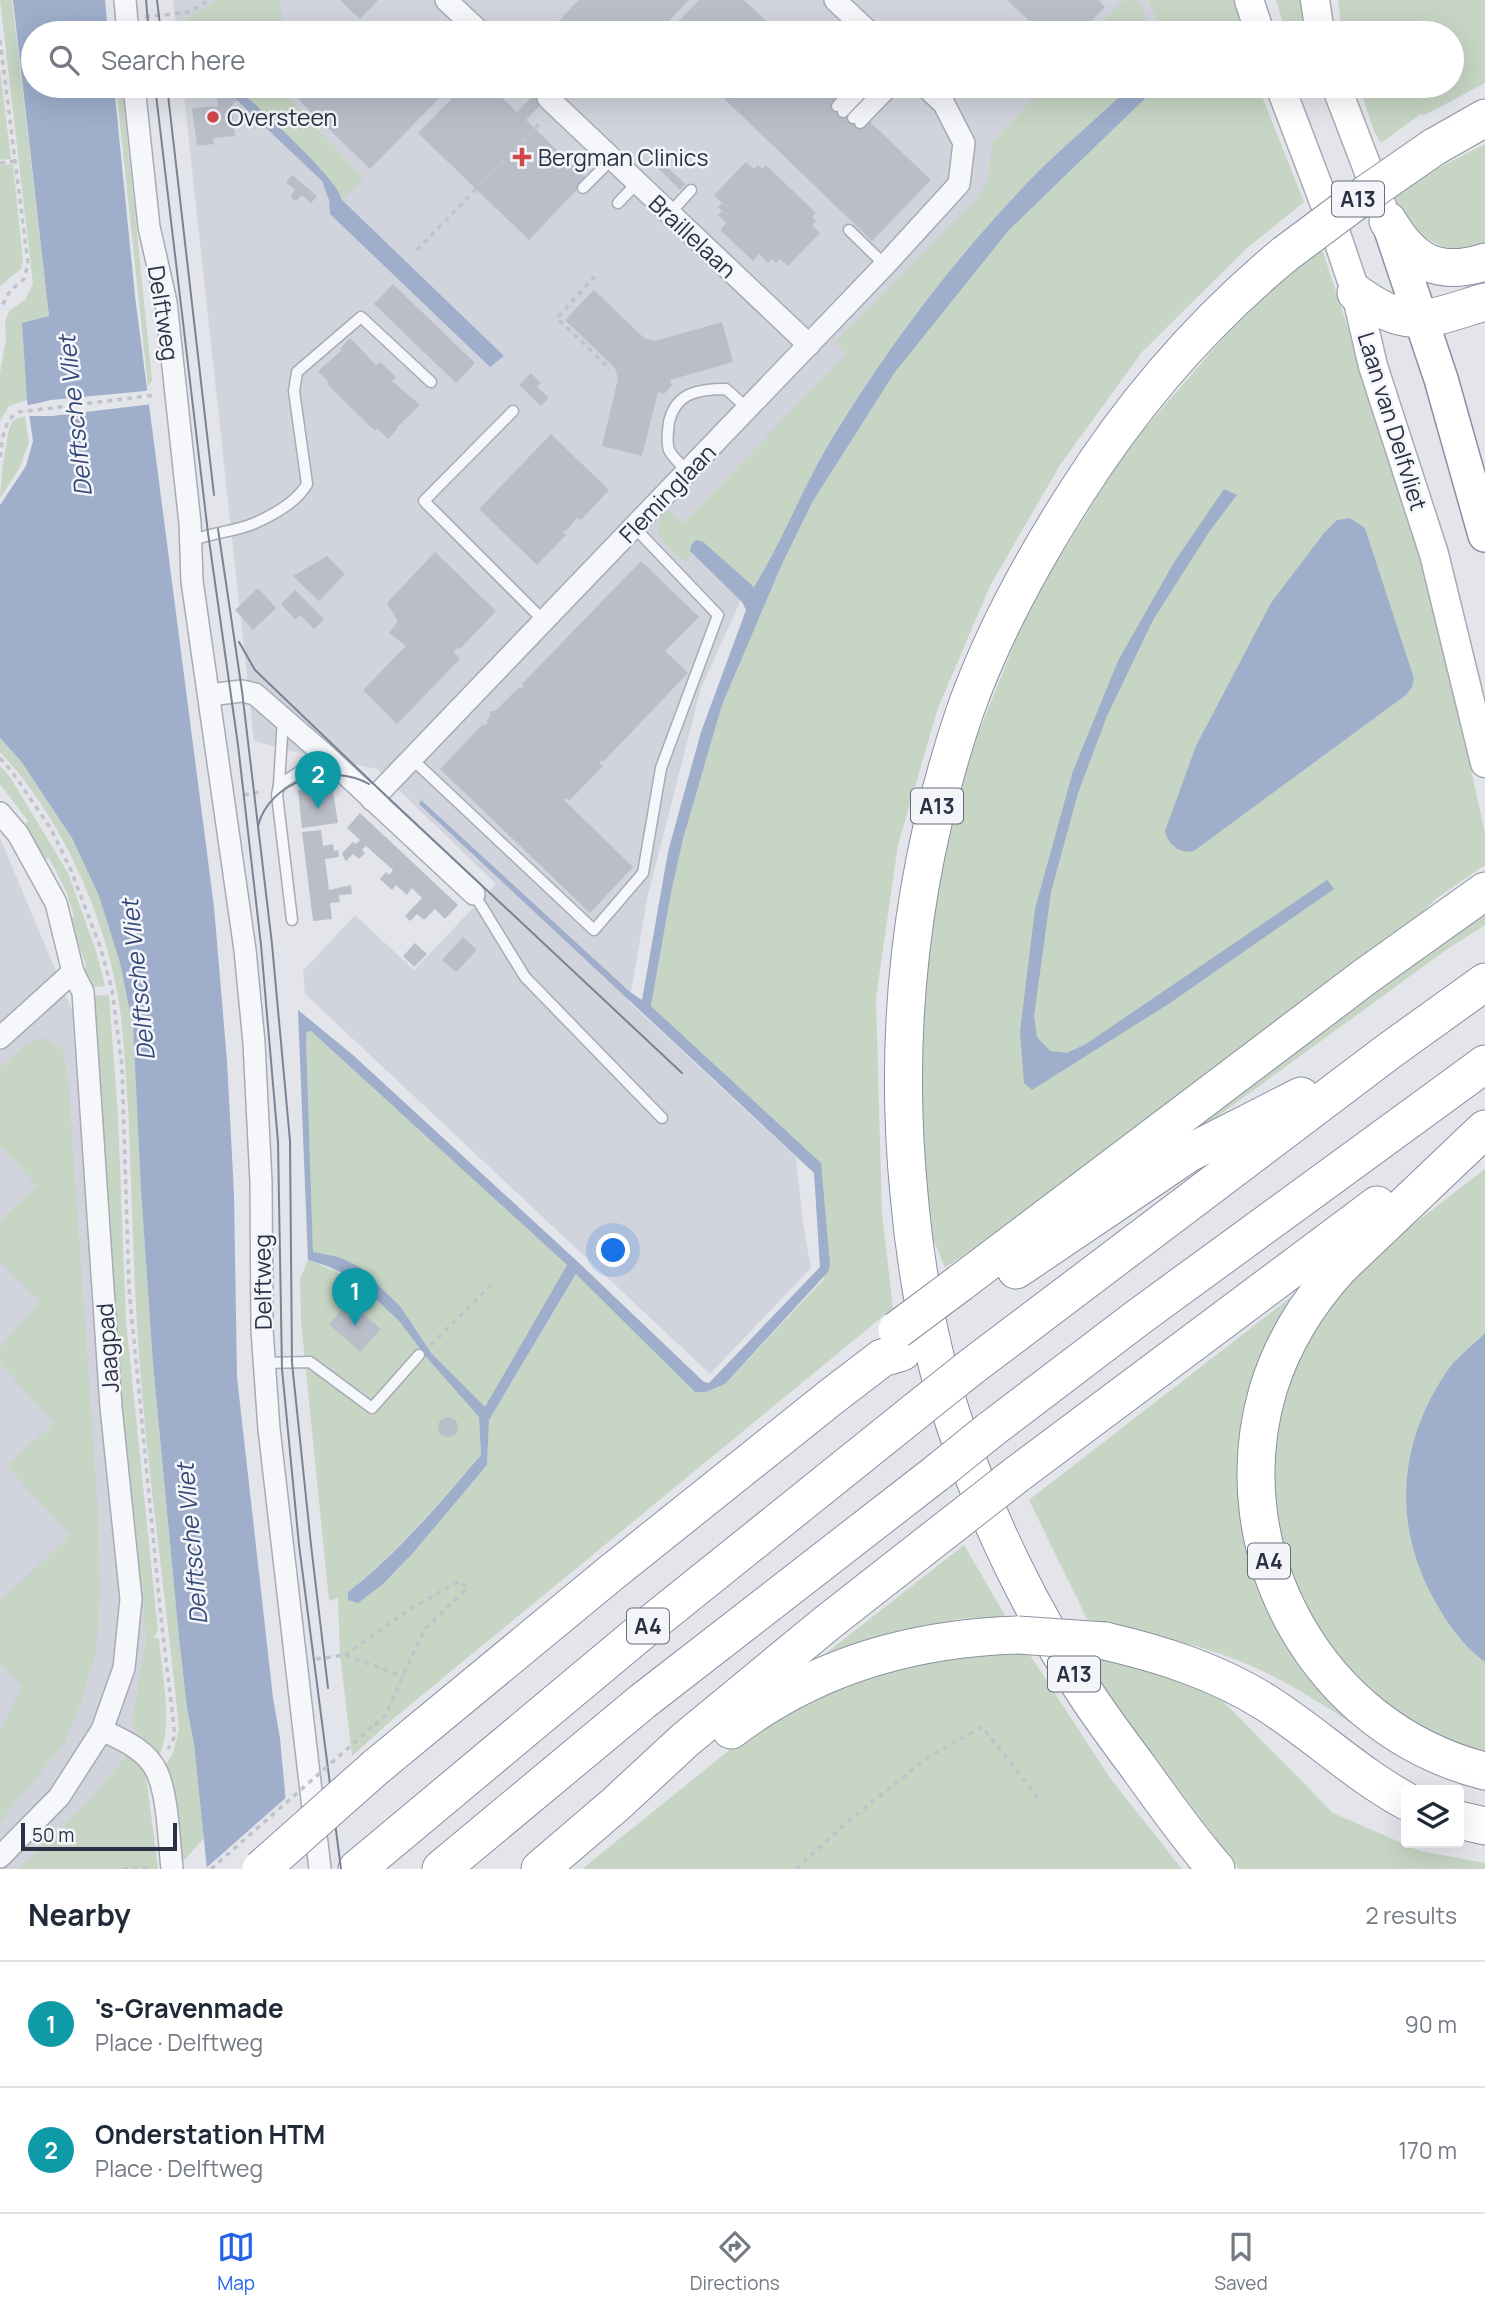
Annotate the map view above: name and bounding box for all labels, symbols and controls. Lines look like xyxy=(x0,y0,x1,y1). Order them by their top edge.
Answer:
search box xyxy=(21,21,1464,98)
icon: search xyxy=(45,41,83,79)
text: Search here xyxy=(101,42,246,78)
place label: Oversteen xyxy=(227,101,337,133)
marker: Oversteen xyxy=(205,109,221,125)
place label: Bergman Clinics xyxy=(538,141,709,173)
marker: Bergman Clinics xyxy=(512,147,532,167)
road number: A13 xyxy=(1332,182,1384,216)
street label: Braillelaan xyxy=(642,187,744,285)
street label: Delftweg xyxy=(141,263,187,363)
street label: Laan van Delfvliet xyxy=(1351,328,1435,514)
water label: Delftsche Vliet xyxy=(49,332,99,498)
street label: Fleminglaan xyxy=(611,436,723,550)
pin: 2 xyxy=(295,751,341,809)
road number: A13 xyxy=(911,788,963,824)
water label: Delftsche Vliet xyxy=(112,896,162,1062)
your location xyxy=(596,1233,630,1267)
street label: Delftweg xyxy=(245,1234,279,1330)
pin: 1 xyxy=(332,1268,378,1326)
street label: Jaagpad xyxy=(88,1302,126,1394)
water label: Delftsche Vliet xyxy=(167,1460,214,1626)
road number: A4 xyxy=(1248,1544,1290,1578)
road number: A4 xyxy=(627,1608,669,1644)
road number: A13 xyxy=(1048,1656,1100,1692)
map controls xyxy=(1401,1785,1464,1848)
button: layers xyxy=(1401,1785,1464,1848)
scale bar xyxy=(21,1820,177,1852)
text: 50 m xyxy=(32,1822,74,1848)
text: Nearby xyxy=(28,1894,131,1935)
text: 2 results xyxy=(1365,1899,1457,1931)
text: 's-Gravenmade xyxy=(95,1990,284,2026)
text: 1 xyxy=(46,2008,56,2040)
text: 90 m xyxy=(1405,2008,1457,2040)
text: Place · Delftweg xyxy=(95,2026,263,2058)
text: Onderstation HTM xyxy=(95,2116,325,2152)
text: 2 xyxy=(44,2134,58,2166)
text: 170 m xyxy=(1398,2134,1457,2166)
text: Place · Delftweg xyxy=(95,2152,263,2184)
tab: Map xyxy=(217,2228,255,2296)
tab: Directions xyxy=(690,2228,780,2296)
tab: Saved xyxy=(1214,2228,1268,2296)

